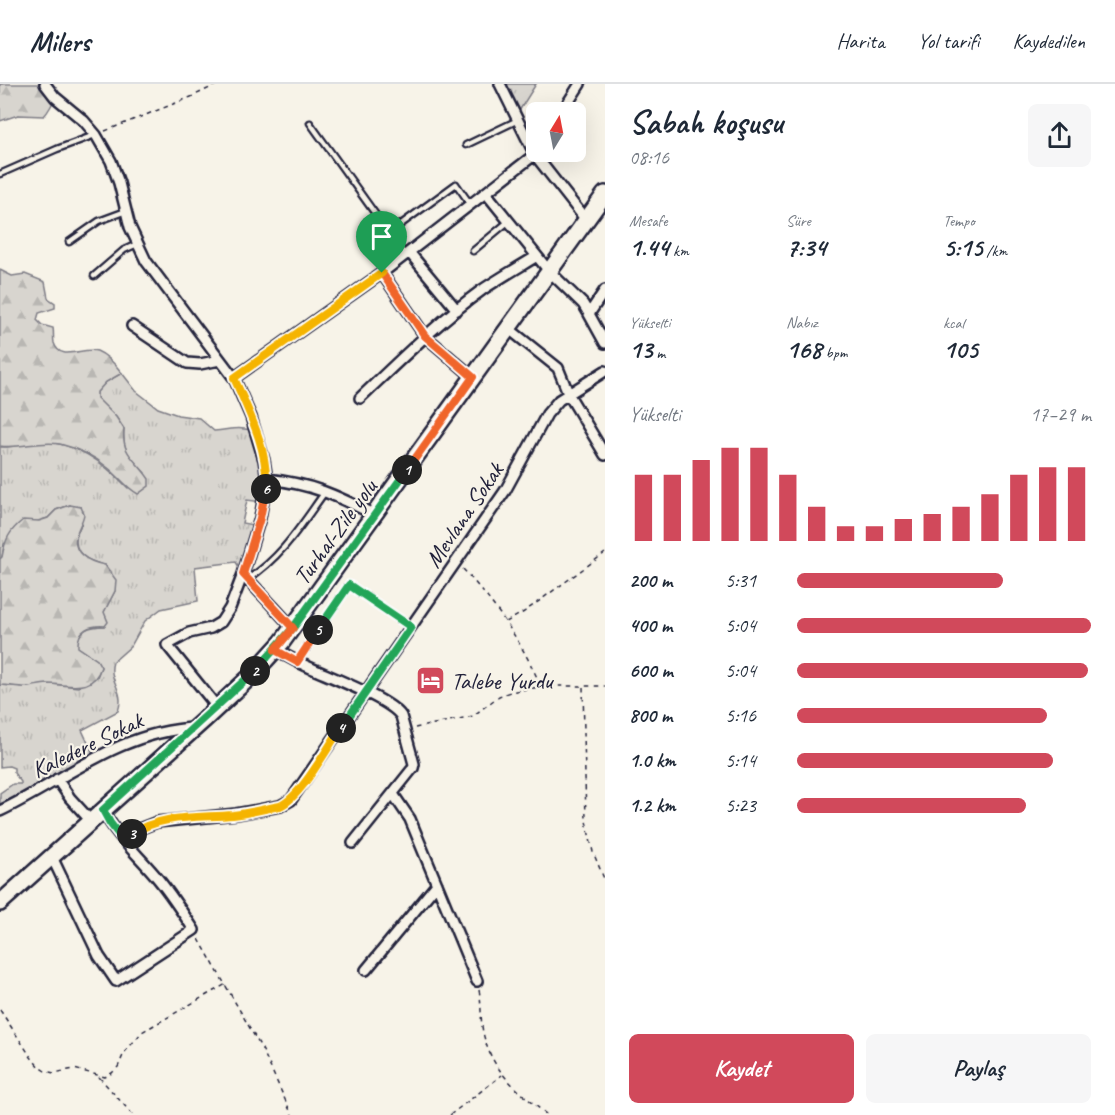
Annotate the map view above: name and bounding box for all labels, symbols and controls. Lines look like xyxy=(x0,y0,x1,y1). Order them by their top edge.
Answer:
text: Milers xyxy=(30,24,90,59)
text: Harita xyxy=(836,28,885,54)
text: Yol tarifi xyxy=(918,28,979,54)
text: Kaydedilen xyxy=(1012,28,1085,54)
text: Sabah koşusu xyxy=(629,101,783,143)
north arrow xyxy=(526,102,586,162)
map controls xyxy=(526,102,586,162)
button: share xyxy=(1028,104,1091,167)
text: 08:16 xyxy=(629,145,669,170)
pin xyxy=(356,211,407,273)
text: Mesafe xyxy=(629,211,667,231)
text: Süre xyxy=(786,211,811,231)
text: Tempo xyxy=(943,211,975,231)
icon: arrive xyxy=(365,220,398,253)
text: 1.44 xyxy=(629,231,669,264)
text: 7:34 xyxy=(786,231,826,264)
text: 5:15 xyxy=(943,231,982,264)
text: km xyxy=(669,241,689,261)
text: /km xyxy=(982,241,1007,261)
text: Yükselti xyxy=(629,313,670,333)
text: Nabız xyxy=(786,313,818,333)
text: kcal xyxy=(943,313,964,333)
text: 13 xyxy=(629,333,652,366)
text: 168 xyxy=(786,333,822,366)
text: 105 xyxy=(943,333,978,366)
text: m xyxy=(652,343,665,363)
text: bpm xyxy=(822,343,848,363)
text: Yükselti xyxy=(629,402,681,427)
text: 17–29 m xyxy=(1030,402,1091,427)
pin: 1 xyxy=(392,455,422,485)
street label: Mevlana Sokak xyxy=(418,455,511,573)
text: 1 xyxy=(403,460,411,480)
street label: Turhal-Zile yolu xyxy=(287,472,385,591)
pin: 6 xyxy=(251,474,281,504)
text: 6 xyxy=(262,479,270,499)
text: 200 m xyxy=(629,568,672,593)
text: 5:31 xyxy=(725,568,756,593)
text: 400 m xyxy=(629,613,672,638)
text: 5:04 xyxy=(725,613,756,638)
pin: 5 xyxy=(303,615,333,645)
text: 5 xyxy=(315,620,321,640)
pin: 2 xyxy=(240,656,270,686)
text: 600 m xyxy=(629,658,673,683)
text: 5:04 xyxy=(725,658,756,683)
text: 2 xyxy=(251,661,259,681)
hotel icon: Talebe Yurdu xyxy=(414,665,446,697)
place label: Talebe Yurdu xyxy=(451,666,555,696)
text: 800 m xyxy=(629,703,672,728)
text: 5:16 xyxy=(725,703,756,728)
street label: Kaledere Sokak xyxy=(26,704,150,785)
pin: 4 xyxy=(326,713,356,743)
text: 4 xyxy=(337,718,345,738)
text: 1.0 km xyxy=(629,748,676,773)
text: 5:14 xyxy=(725,748,756,773)
text: 1.2 km xyxy=(629,793,676,818)
text: 5:23 xyxy=(725,793,756,818)
pin: 3 xyxy=(117,819,147,849)
text: 3 xyxy=(128,824,136,844)
button: Kaydet xyxy=(629,1034,854,1103)
button: Paylaş xyxy=(866,1034,1091,1103)

